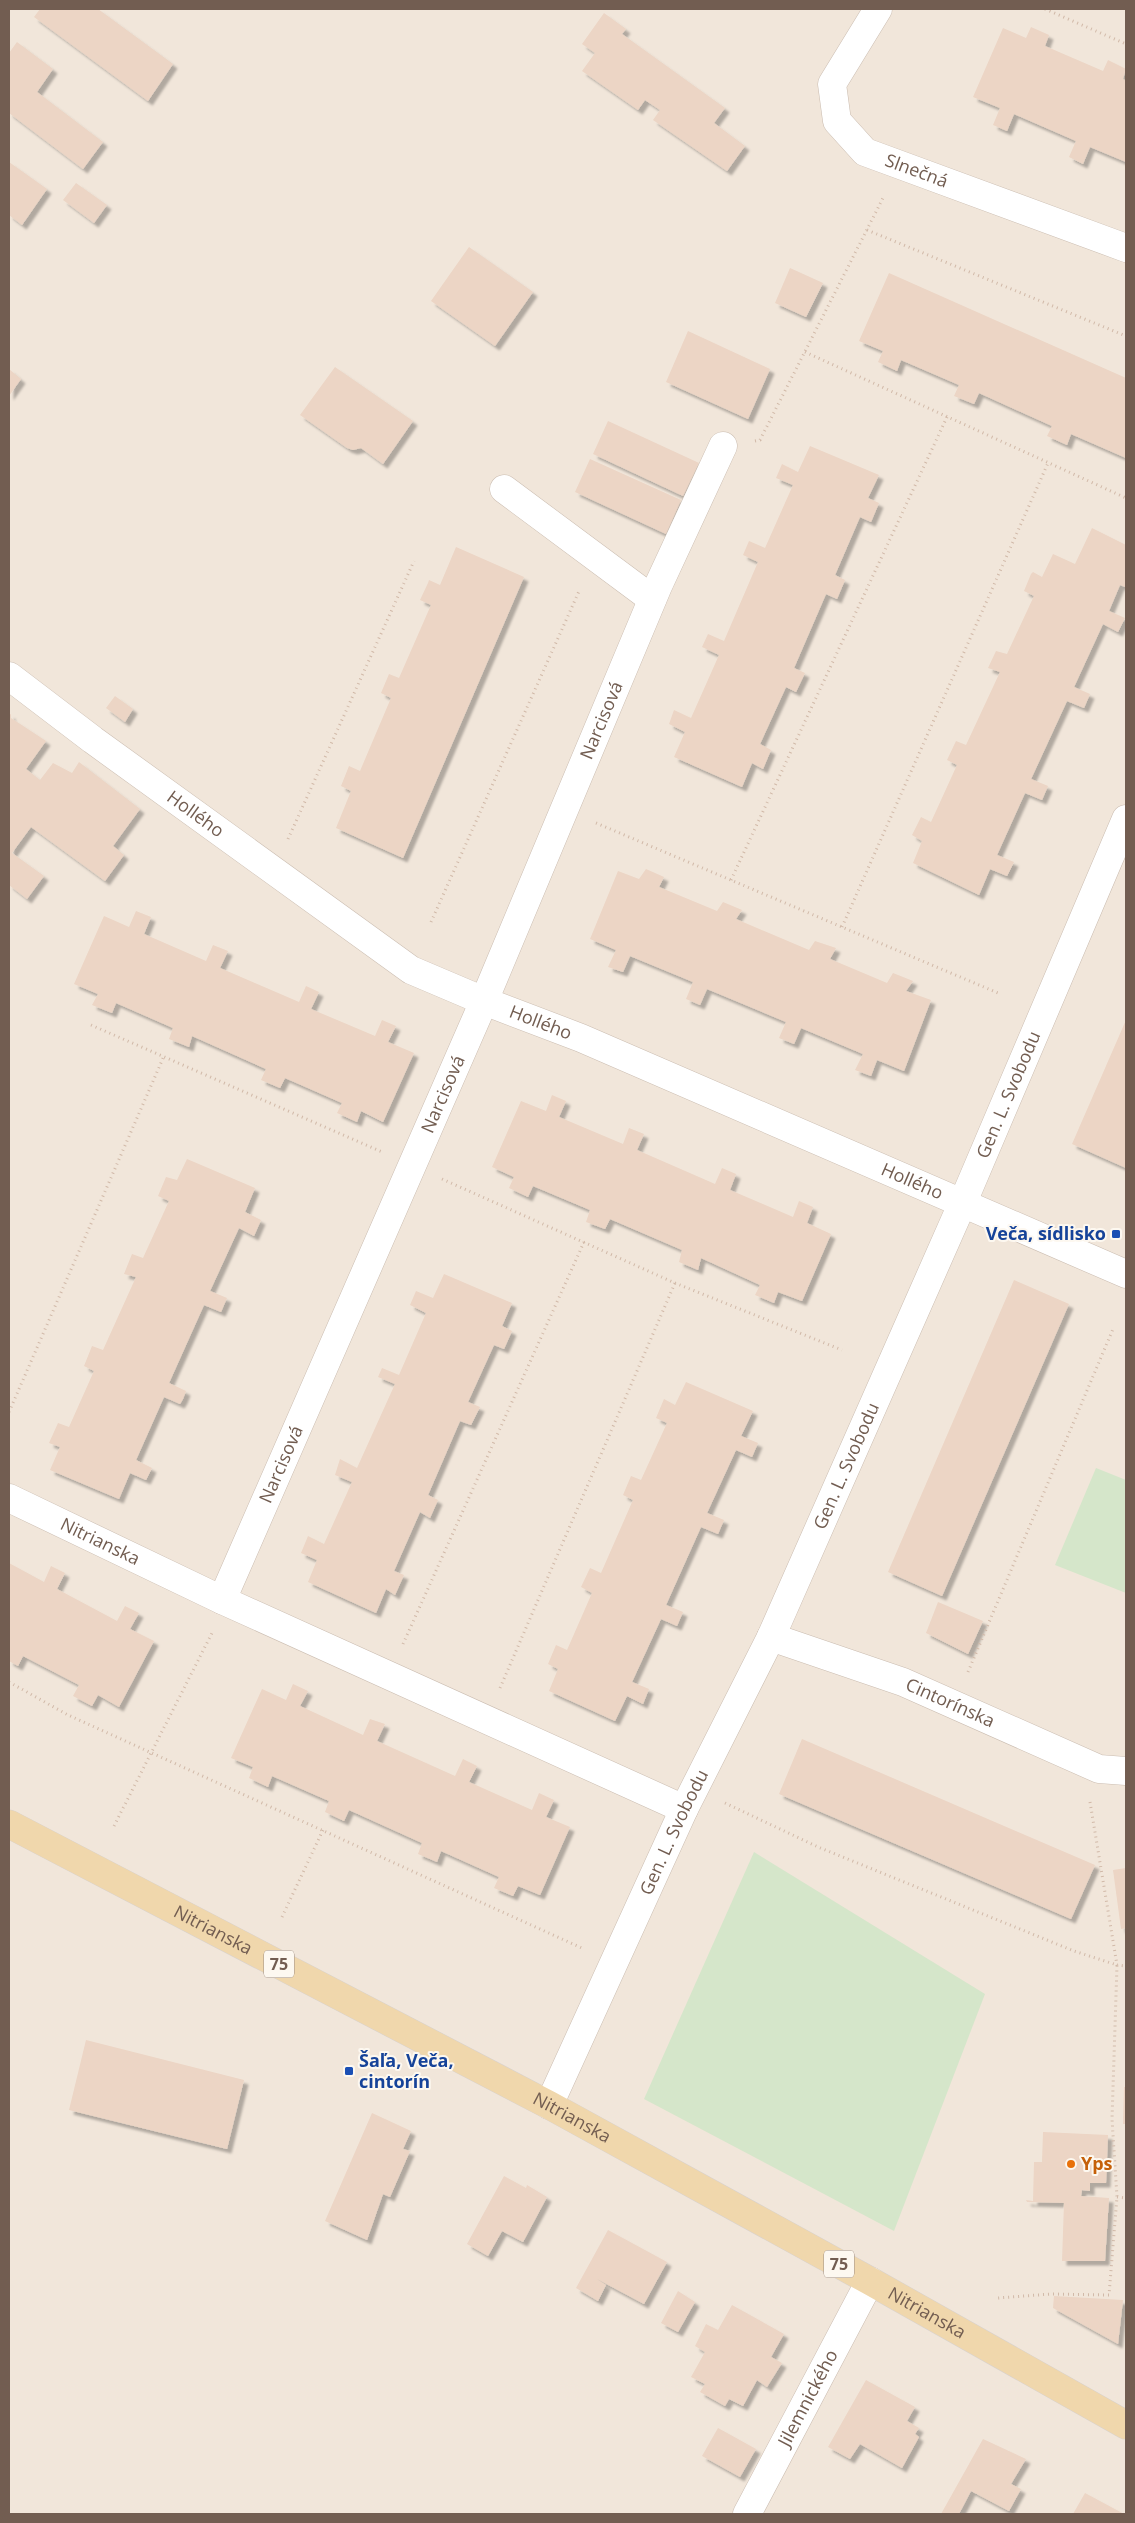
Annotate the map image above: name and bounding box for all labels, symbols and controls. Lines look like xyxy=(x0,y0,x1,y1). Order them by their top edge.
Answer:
street label: Slnečná xyxy=(882,147,952,193)
street label: Narcisová xyxy=(574,677,628,763)
street label: Hollého xyxy=(163,784,229,842)
street label: Hollého xyxy=(506,999,576,1045)
street label: Gen. L. Svobodu xyxy=(970,1027,1045,1162)
street label: Narcisová xyxy=(415,1051,470,1136)
street label: Hollého xyxy=(878,1156,947,1204)
place label: Veča, sídlisko xyxy=(986,1221,1106,1245)
marker: Veča, sídlisko xyxy=(1110,1228,1122,1240)
street label: Gen. L. Svobodu xyxy=(807,1398,884,1533)
street label: Narcisová xyxy=(253,1421,308,1507)
street label: Nitrianska xyxy=(57,1511,144,1570)
street label: Cintorínska xyxy=(902,1672,999,1732)
street label: Gen. L. Svobodu xyxy=(633,1765,713,1899)
street label: Nitrianska xyxy=(170,1899,257,1960)
road number: 75 xyxy=(264,1950,294,1978)
place label: Šaľa, Veča, cintorín xyxy=(359,2048,454,2093)
marker: Šaľa, Veča, cintorín xyxy=(343,2065,355,2077)
street label: Nitrianska xyxy=(529,2086,616,2148)
place label: Yps xyxy=(1081,2151,1113,2175)
marker: Yps xyxy=(1065,2158,1077,2170)
road number: 75 xyxy=(824,2250,854,2278)
street label: Nitrianska xyxy=(884,2281,970,2344)
street label: Jilemnického xyxy=(771,2345,843,2452)

